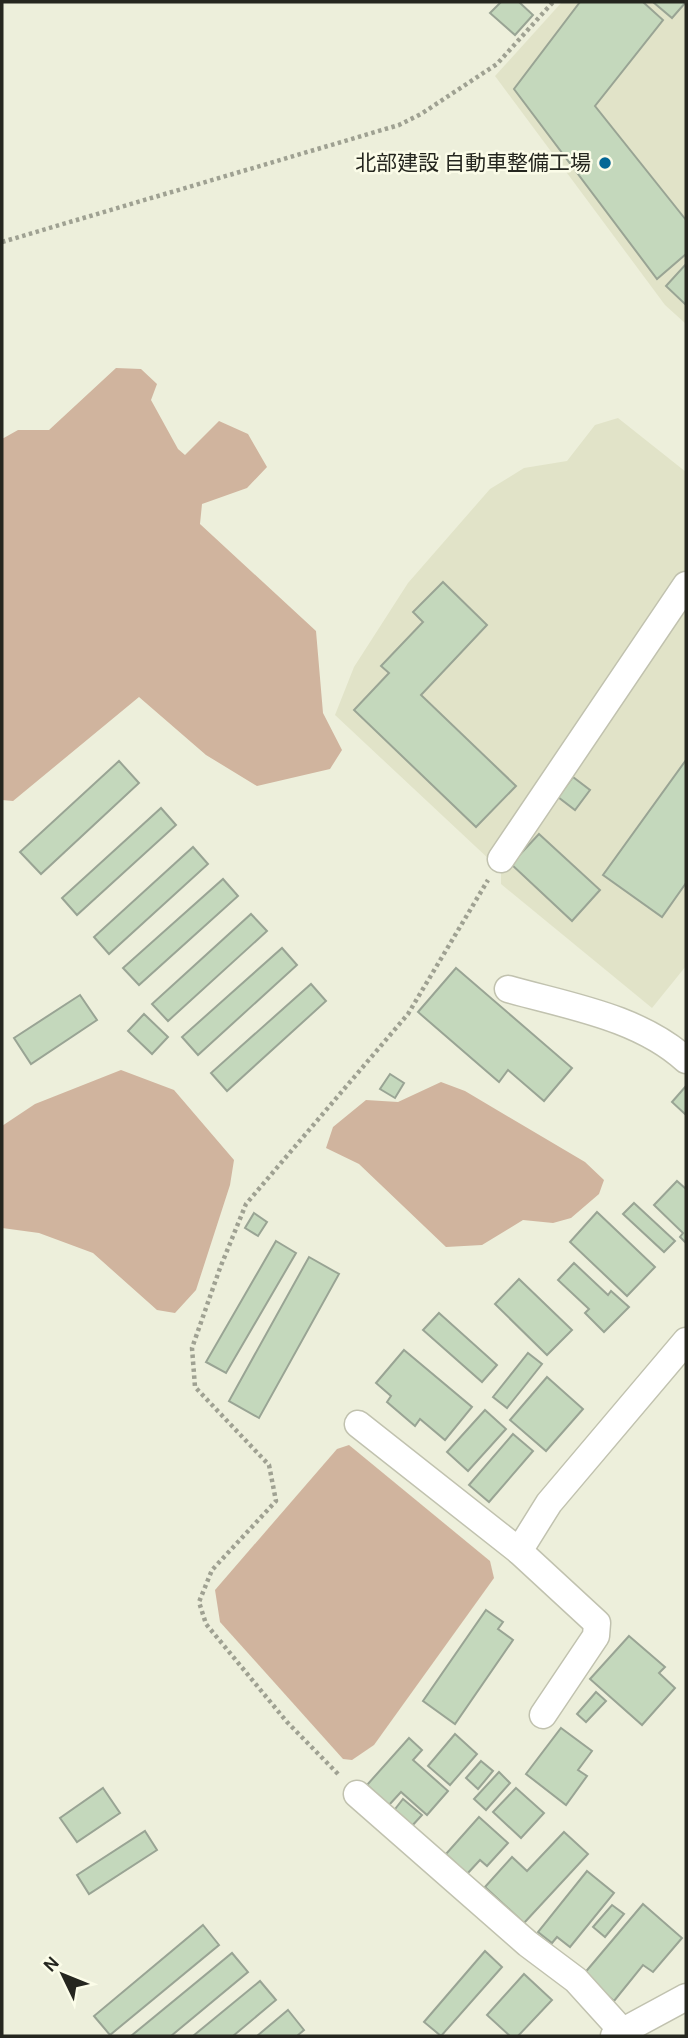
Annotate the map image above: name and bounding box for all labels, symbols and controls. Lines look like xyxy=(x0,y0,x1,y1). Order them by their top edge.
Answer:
place label: 北部建設 自動車整備工場 xyxy=(355,151,591,175)
marker: 北部建設 自動車整備工場 xyxy=(597,155,613,171)
north arrow xyxy=(28,1940,98,2010)
text: N xyxy=(39,1952,64,1977)

